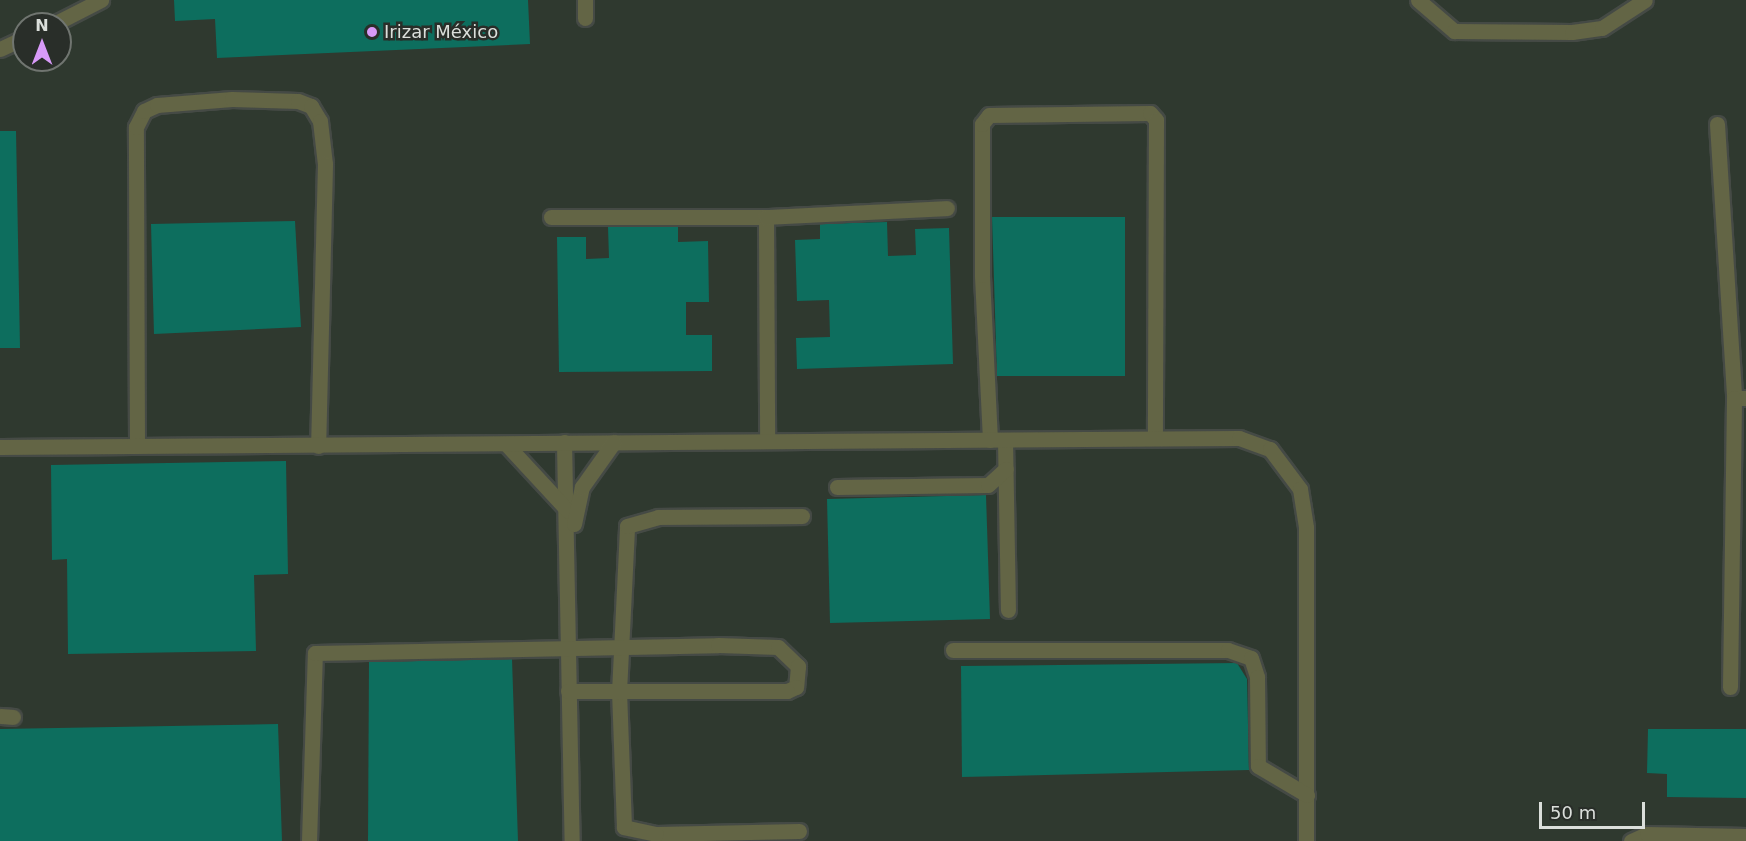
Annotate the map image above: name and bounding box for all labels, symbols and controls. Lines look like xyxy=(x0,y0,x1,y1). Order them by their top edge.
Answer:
north arrow xyxy=(12,12,72,72)
text: N xyxy=(35,16,49,35)
place label: Irizar México xyxy=(384,21,498,43)
marker: Irizar México xyxy=(365,25,379,39)
scale bar xyxy=(1542,790,1648,828)
text: 50 m xyxy=(1550,802,1596,823)

